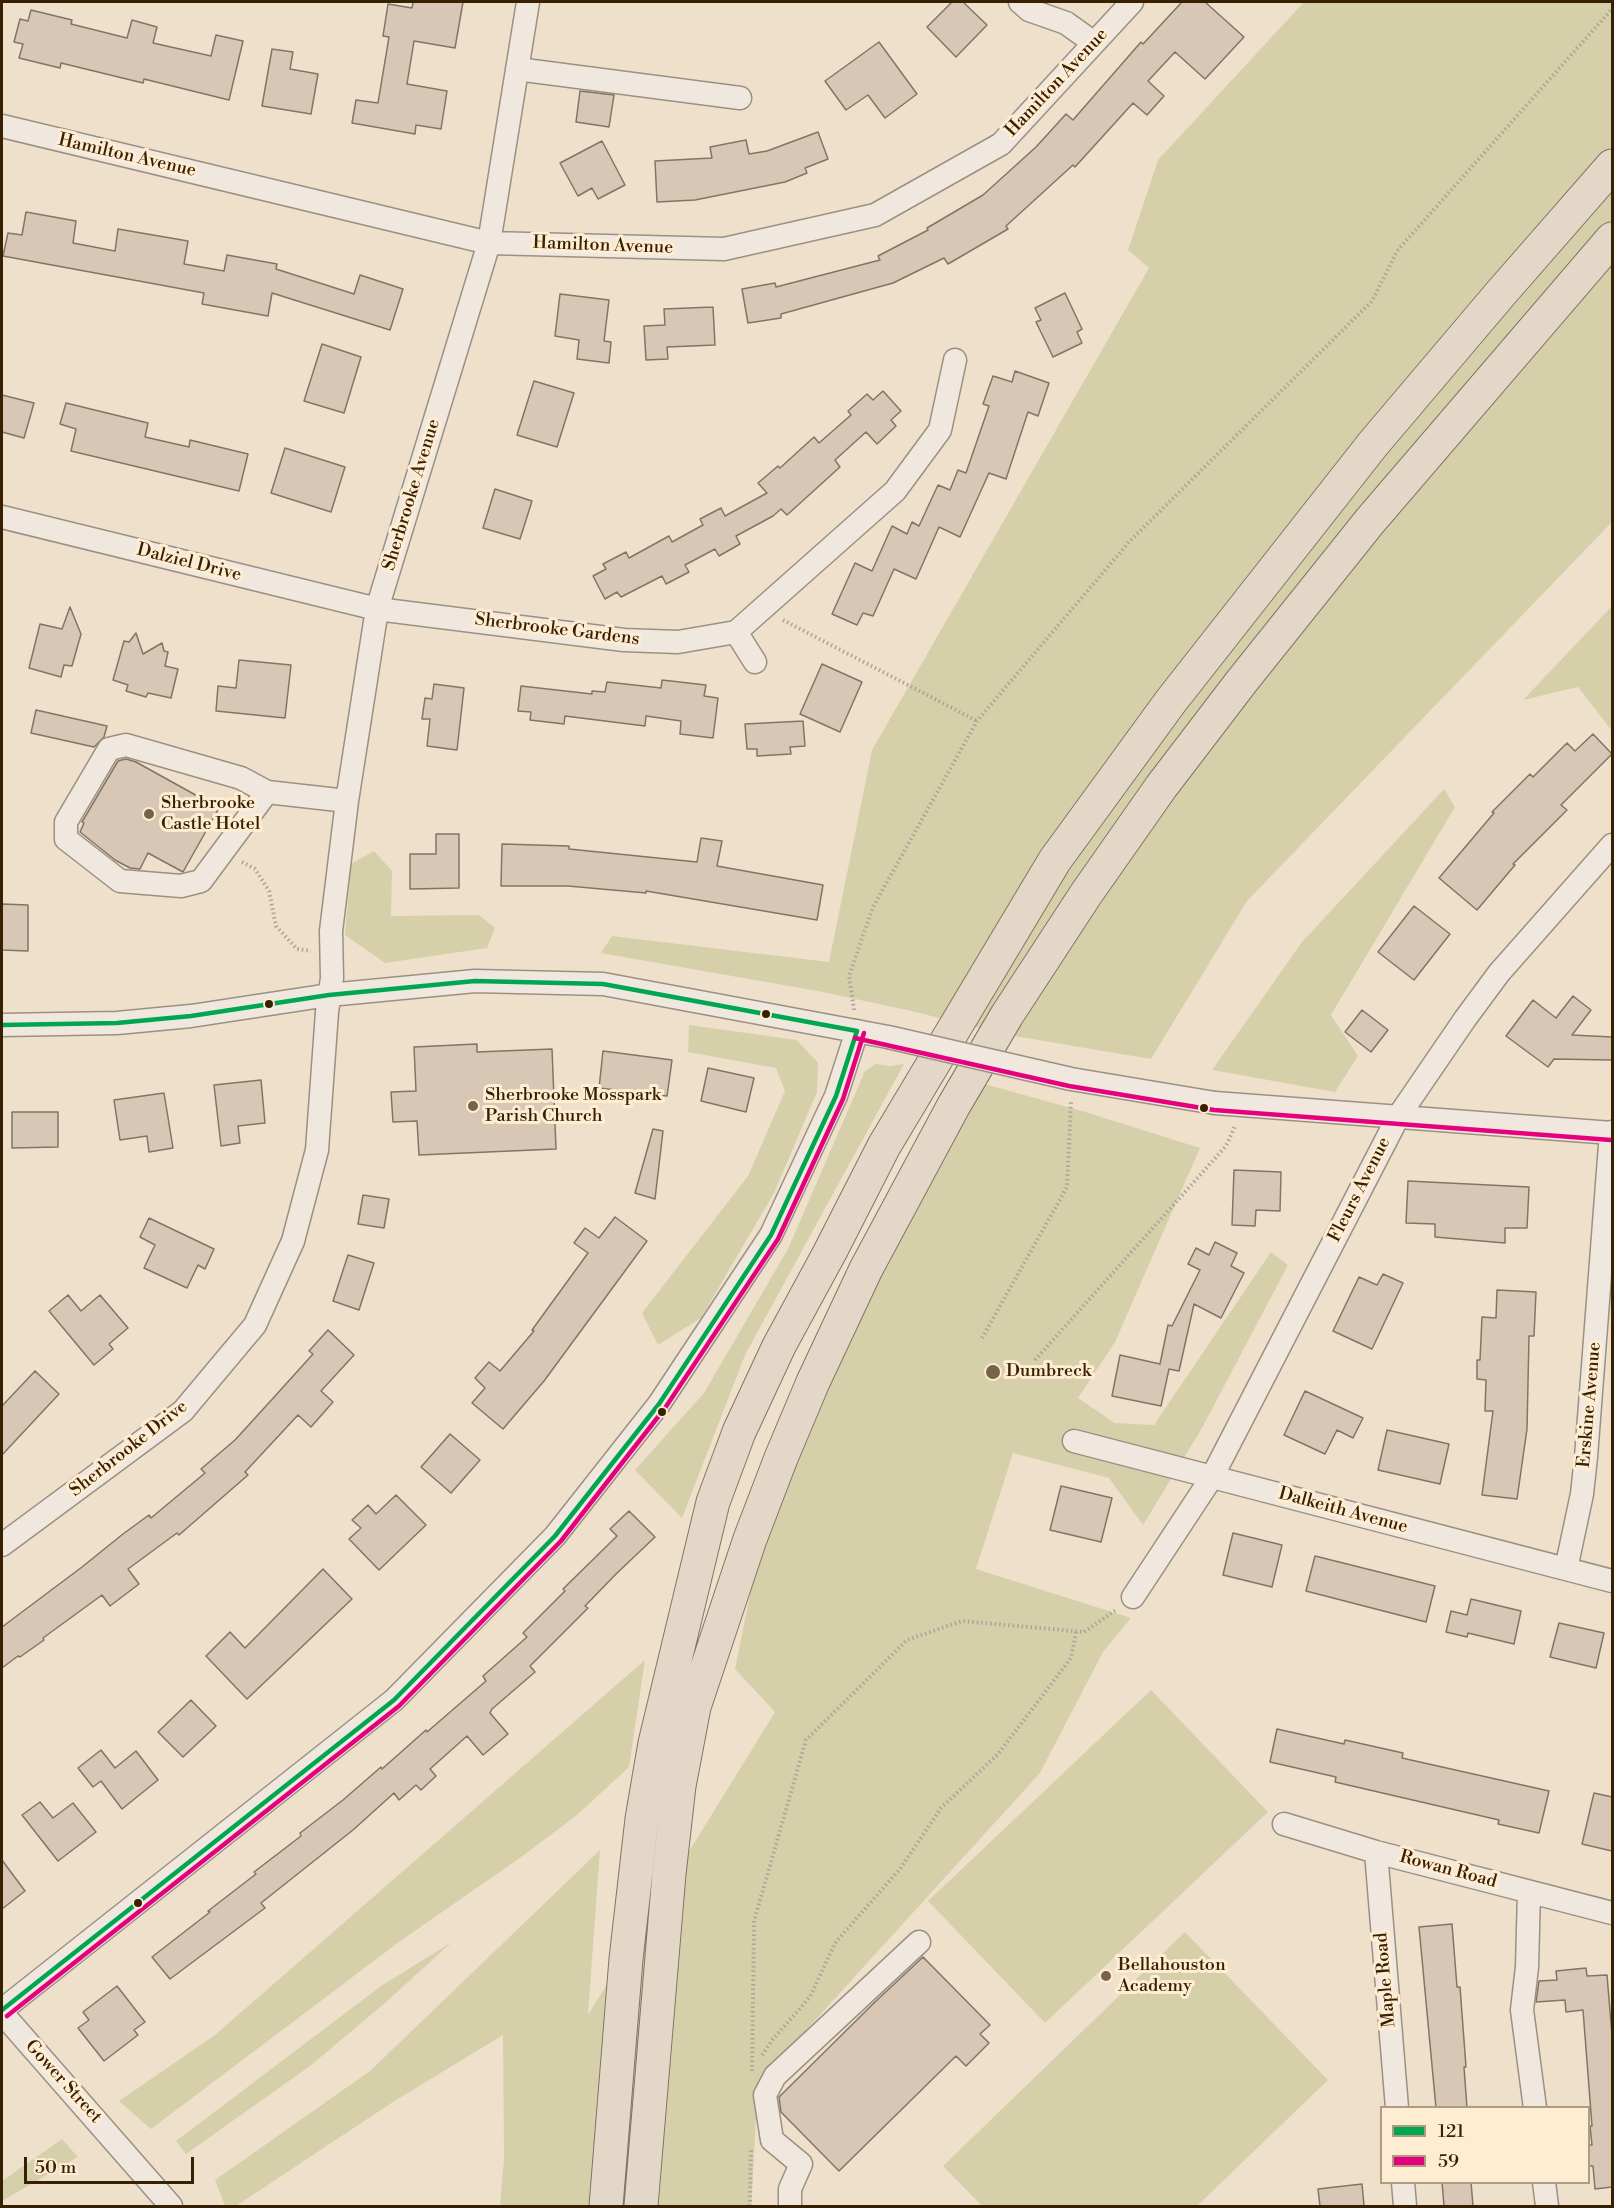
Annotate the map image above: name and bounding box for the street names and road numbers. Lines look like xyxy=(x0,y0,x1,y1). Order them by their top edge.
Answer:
street label: Hamilton Avenue xyxy=(1001,24,1113,142)
street label: Hamilton Avenue xyxy=(56,130,198,182)
street label: Hamilton Avenue xyxy=(532,233,674,259)
street label: Sherbrooke Avenue xyxy=(379,417,445,573)
street label: Dalziel Drive xyxy=(134,540,244,586)
street label: Sherbrooke Gardens xyxy=(473,609,641,651)
street label: Fleurs Avenue xyxy=(1324,1134,1396,1246)
street label: Erskine Avenue xyxy=(1574,1341,1606,1469)
street label: Sherbrooke Drive xyxy=(66,1396,192,1502)
street label: Dalkeith Avenue xyxy=(1276,1483,1410,1539)
street label: Rowan Road xyxy=(1397,1847,1499,1893)
street label: Maple Road xyxy=(1371,1932,1401,2028)
street label: Gower Street xyxy=(20,2036,106,2128)

